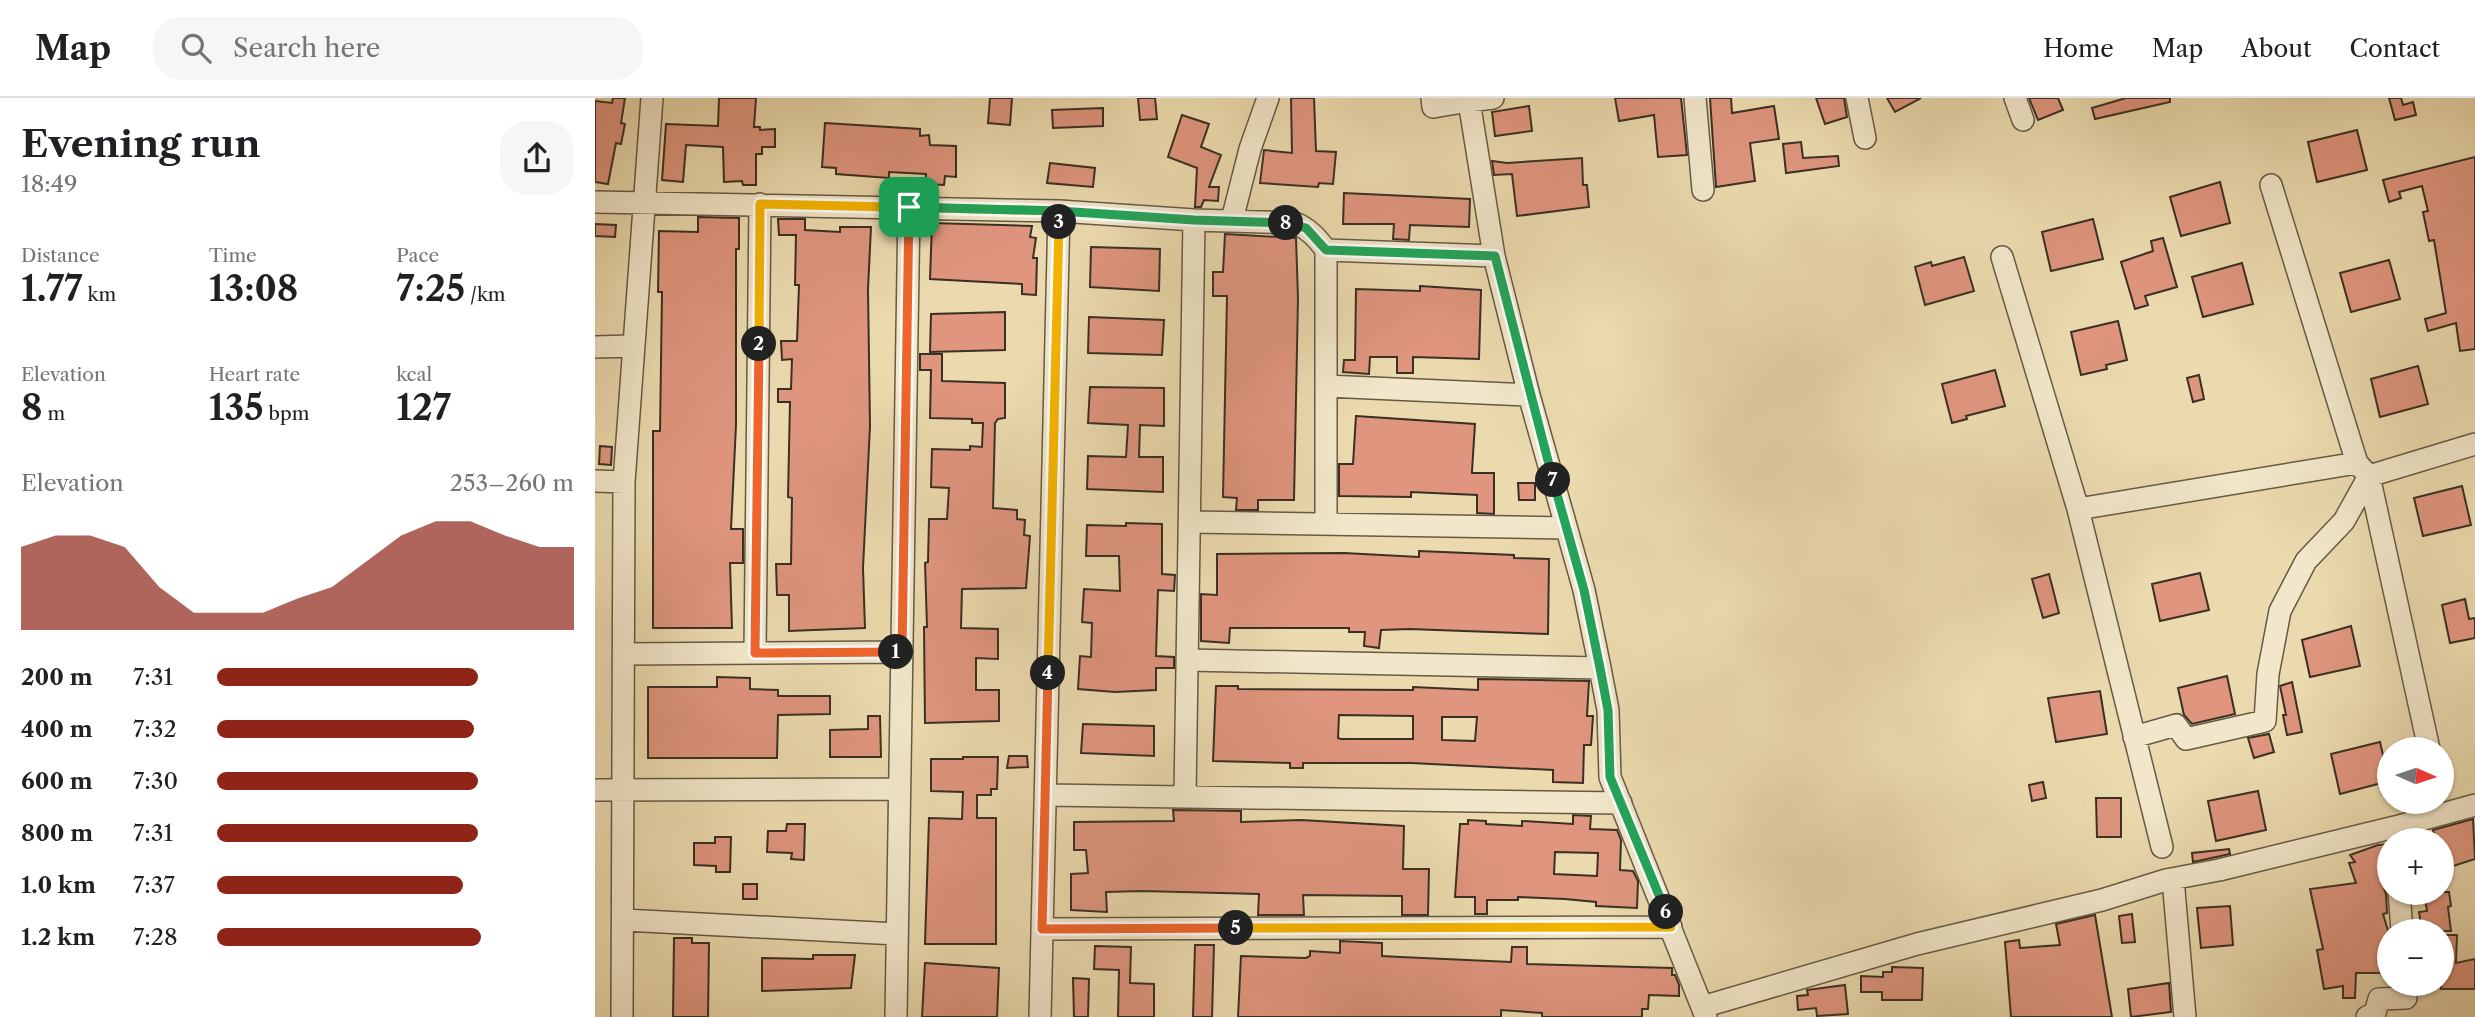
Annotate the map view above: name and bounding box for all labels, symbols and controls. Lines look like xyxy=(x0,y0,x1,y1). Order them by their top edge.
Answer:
search box xyxy=(153,17,643,80)
text: Map xyxy=(35,28,111,69)
icon: search xyxy=(177,29,215,67)
text: Search here xyxy=(233,32,380,64)
text: Home xyxy=(2043,34,2114,63)
text: Map xyxy=(2152,34,2203,63)
text: About xyxy=(2241,34,2312,63)
text: Contact xyxy=(2350,34,2440,63)
text: Evening run xyxy=(21,120,261,167)
button: share xyxy=(500,121,574,195)
text: 18:49 xyxy=(21,170,78,198)
pin xyxy=(879,177,939,237)
icon: arrive xyxy=(890,188,928,226)
pin: 3 xyxy=(1042,204,1077,240)
pin: 8 xyxy=(1269,206,1303,240)
text: 3 xyxy=(1053,210,1064,233)
text: 8 xyxy=(1280,211,1291,234)
text: Distance xyxy=(21,244,100,267)
text: Time xyxy=(209,244,257,267)
text: Pace xyxy=(396,244,439,267)
text: 1.77 xyxy=(21,267,83,310)
text: 13:08 xyxy=(209,267,298,310)
text: 7:25 xyxy=(396,267,465,310)
text: km xyxy=(83,283,116,306)
text: /km xyxy=(465,283,506,306)
pin: 2 xyxy=(741,327,777,362)
text: 2 xyxy=(753,332,764,355)
text: Elevation xyxy=(21,363,106,386)
text: Heart rate xyxy=(209,363,300,386)
text: kcal xyxy=(396,363,432,386)
text: 8 xyxy=(21,386,43,429)
text: 135 xyxy=(209,386,264,429)
text: 127 xyxy=(396,386,451,429)
text: m xyxy=(43,402,65,425)
text: bpm xyxy=(264,402,309,425)
pin: 7 xyxy=(1535,462,1571,498)
text: 7 xyxy=(1548,468,1557,491)
text: Elevation xyxy=(21,469,124,497)
text: 253–260 m xyxy=(450,469,574,497)
pin: 1 xyxy=(879,634,913,670)
text: 1 xyxy=(891,640,900,663)
pin: 4 xyxy=(1030,656,1065,690)
text: 4 xyxy=(1042,661,1053,684)
text: 200 m xyxy=(21,663,93,691)
text: 7:31 xyxy=(133,663,173,691)
text: 400 m xyxy=(21,715,93,743)
text: 7:32 xyxy=(133,715,177,743)
north arrow xyxy=(2377,737,2453,814)
map controls xyxy=(2377,737,2454,996)
text: 600 m xyxy=(21,767,93,795)
text: 7:30 xyxy=(133,767,178,795)
text: 800 m xyxy=(21,819,93,847)
text: 7:31 xyxy=(133,819,173,847)
button: + xyxy=(2377,828,2454,905)
text: 1.0 km xyxy=(21,871,96,899)
text: 7:37 xyxy=(133,871,175,899)
pin: 6 xyxy=(1649,894,1683,930)
text: 6 xyxy=(1660,900,1671,923)
pin: 5 xyxy=(1219,910,1253,946)
text: 5 xyxy=(1230,916,1241,939)
button: − xyxy=(2377,919,2454,996)
text: 1.2 km xyxy=(21,923,95,951)
text: 7:28 xyxy=(133,923,178,951)

